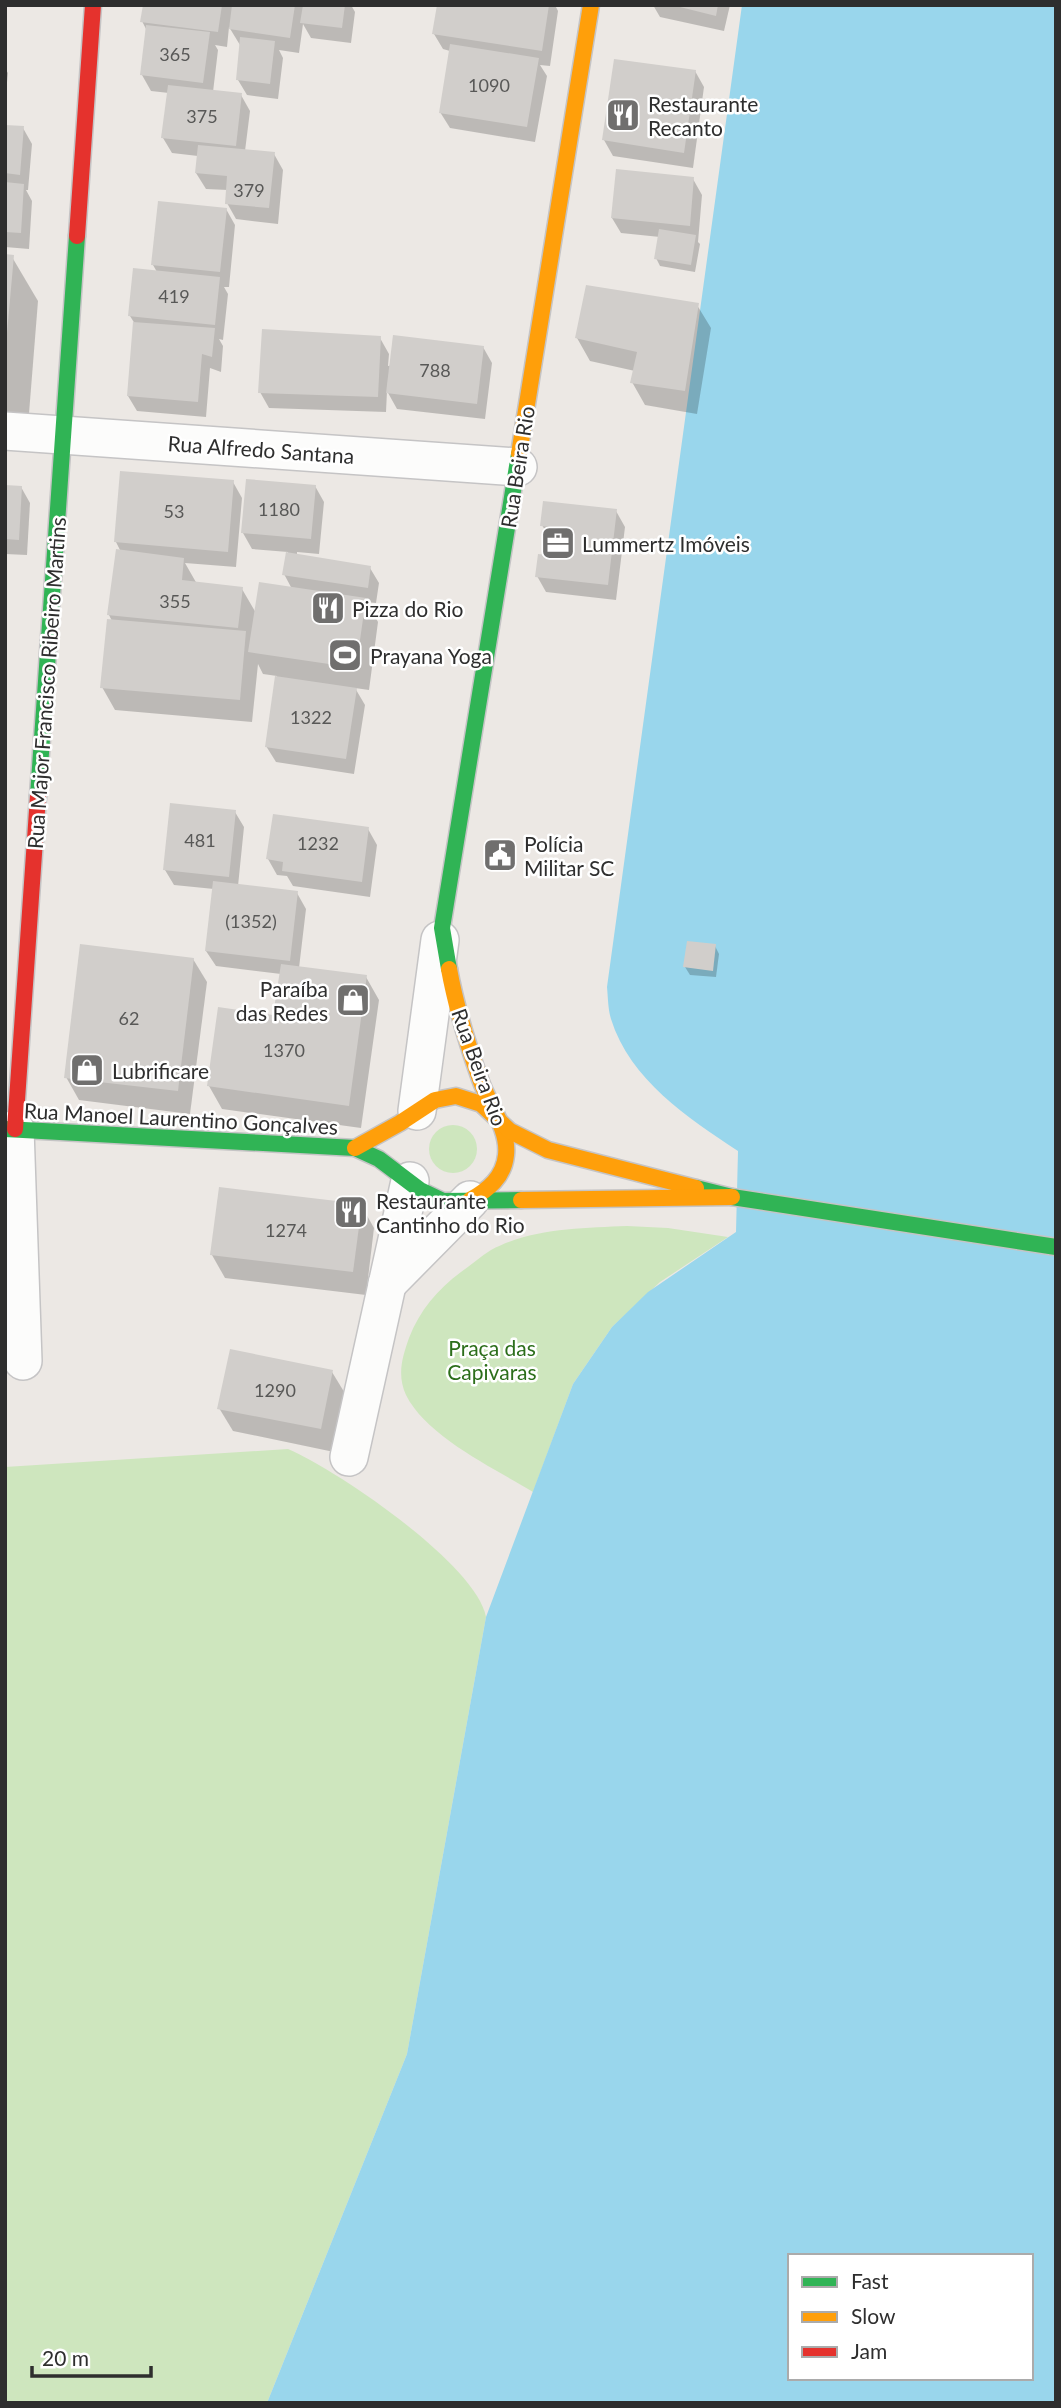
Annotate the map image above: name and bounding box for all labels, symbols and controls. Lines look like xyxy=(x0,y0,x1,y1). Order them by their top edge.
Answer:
house number: 365 xyxy=(159,43,191,65)
house number: 1090 xyxy=(468,74,510,96)
place label: Restaurante Recanto xyxy=(648,91,758,140)
restaurant icon: Restaurante Recanto xyxy=(604,96,642,134)
house number: 375 xyxy=(186,105,218,127)
house number: 379 xyxy=(233,179,265,201)
house number: 419 xyxy=(158,285,190,307)
house number: 788 xyxy=(419,359,451,381)
street label: Rua Beira Rio xyxy=(495,404,539,530)
street label: Rua Alfredo Santana xyxy=(167,430,355,468)
house number: 1180 xyxy=(258,498,300,520)
house number: 53 xyxy=(164,500,184,522)
street label: Rua Major Francisco Ribeiro Martins xyxy=(22,516,70,850)
office icon: Lummertz Imóveis xyxy=(539,524,577,562)
place label: Lummertz Imóveis xyxy=(582,531,750,556)
restaurant icon: Pizza do Rio xyxy=(309,589,347,627)
house number: 355 xyxy=(159,590,191,612)
place label: Pizza do Rio xyxy=(352,596,463,621)
sports icon: Prayana Yoga xyxy=(326,636,364,674)
place label: Prayana Yoga xyxy=(370,643,492,668)
house number: 1322 xyxy=(290,706,332,728)
house number: 481 xyxy=(184,829,216,851)
place label: Polícia Militar SC xyxy=(524,831,614,880)
house number: 1232 xyxy=(297,832,339,854)
public building icon: Polícia Militar SC xyxy=(481,836,519,874)
house number: (1352) xyxy=(225,910,277,932)
place label: Paraíba das Redes xyxy=(236,976,328,1025)
shop icon: Paraíba das Redes xyxy=(334,981,372,1019)
street label: Rua Beira Rio xyxy=(447,1005,513,1129)
house number: 62 xyxy=(119,1007,139,1029)
house number: 1370 xyxy=(263,1039,305,1061)
shop icon: Lubrificare xyxy=(68,1051,106,1089)
place label: Lubrificare xyxy=(112,1058,209,1083)
street label: Rua Manoel Laurentino Gonçalves xyxy=(23,1097,339,1139)
place label: Restaurante Cantinho do Rio xyxy=(376,1188,525,1237)
restaurant icon: Restaurante Cantinho do Rio xyxy=(332,1193,370,1231)
house number: 1274 xyxy=(265,1219,307,1241)
park label: Praça das Capivaras xyxy=(447,1335,537,1384)
house number: 1290 xyxy=(254,1379,296,1401)
legend xyxy=(788,2254,1033,2380)
text: Fast xyxy=(851,2268,889,2293)
text: Slow xyxy=(851,2303,896,2328)
scale bar xyxy=(32,2334,150,2378)
text: Jam xyxy=(851,2338,887,2363)
text: 20 m xyxy=(42,2345,89,2370)

